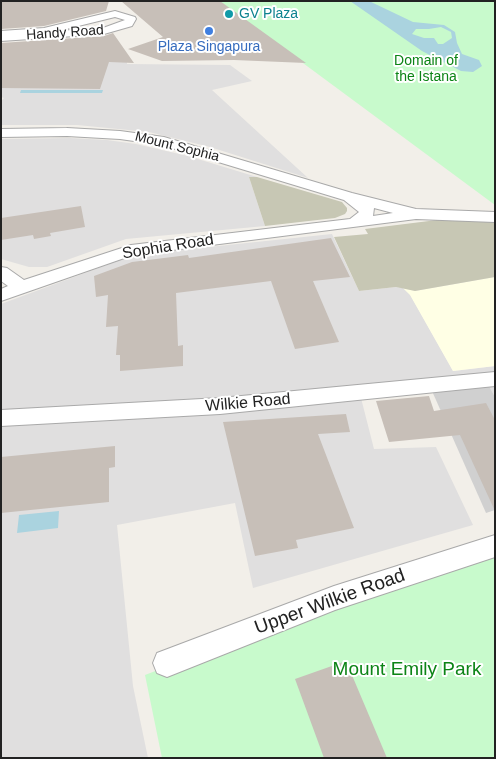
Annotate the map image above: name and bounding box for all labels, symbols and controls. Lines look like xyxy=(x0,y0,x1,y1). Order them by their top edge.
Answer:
place label: GV Plaza xyxy=(239,6,298,22)
marker: GV Plaza xyxy=(223,8,235,20)
street label: Handy Road xyxy=(26,22,104,44)
marker: Plaza Singapura xyxy=(203,25,215,37)
place label: Plaza Singapura xyxy=(158,39,260,55)
park label: Domain of the Istana xyxy=(394,53,458,85)
street label: Mount Sophia xyxy=(133,128,221,166)
street label: Sophia Road xyxy=(121,230,215,264)
street label: Wilkie Road xyxy=(205,390,291,416)
street label: Upper Wilkie Road xyxy=(252,564,408,640)
park label: Mount Emily Park xyxy=(333,659,481,681)

